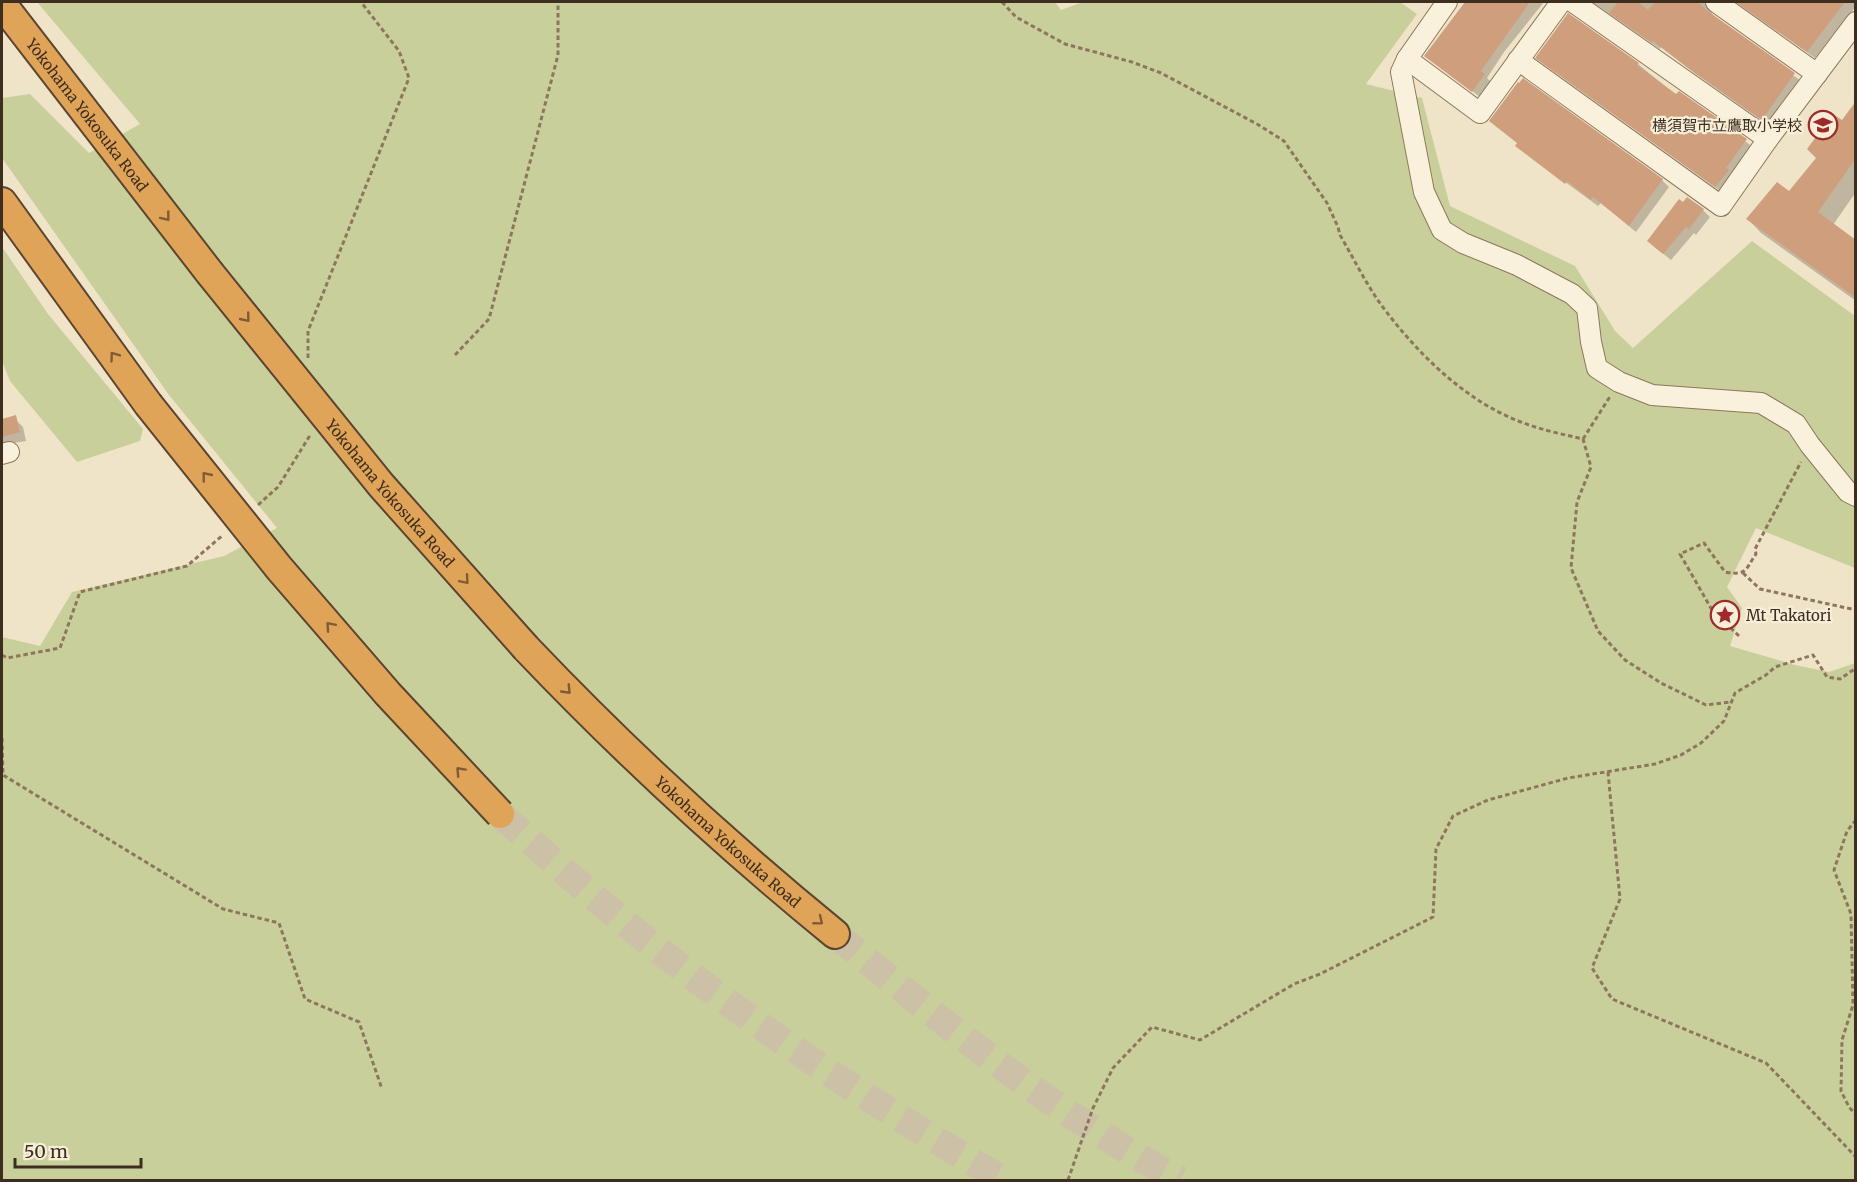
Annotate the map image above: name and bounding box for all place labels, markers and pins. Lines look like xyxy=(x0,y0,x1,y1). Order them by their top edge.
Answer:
school or university icon: 横須賀市立鷹取小学校 xyxy=(1807,109,1839,141)
place label: 横須賀市立鷹取小学校 xyxy=(1652,116,1802,135)
place icon: Mt Takatori xyxy=(1709,599,1741,631)
place label: Mt Takatori xyxy=(1746,606,1832,625)

